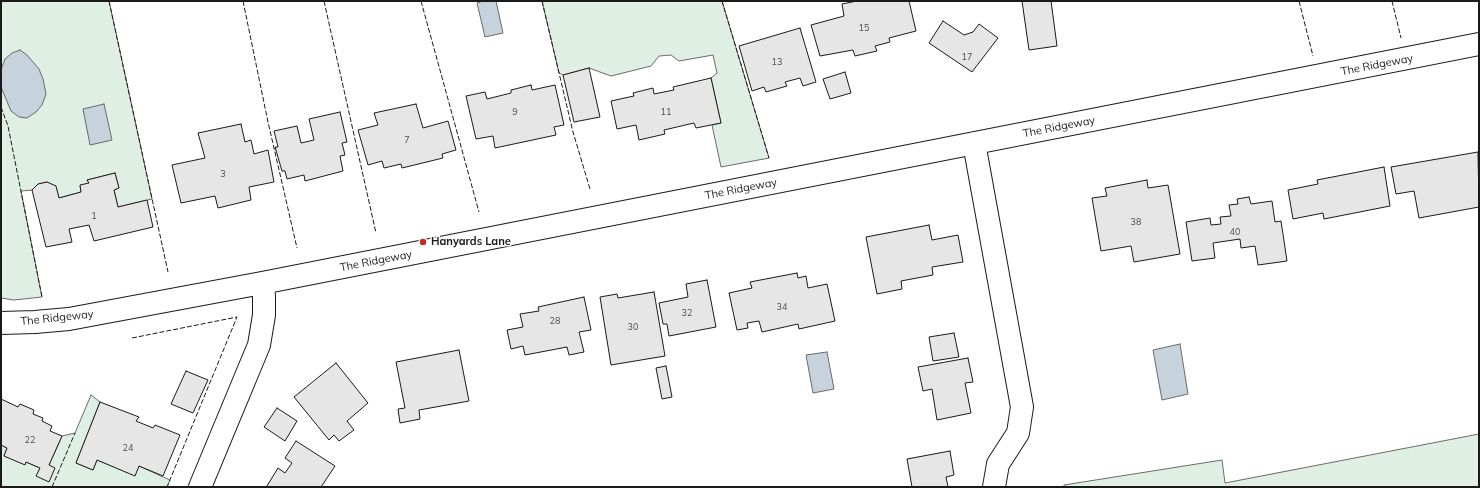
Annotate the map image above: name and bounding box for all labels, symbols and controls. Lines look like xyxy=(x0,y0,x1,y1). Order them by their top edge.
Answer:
house number: 15 xyxy=(859,23,869,33)
house number: 17 xyxy=(962,52,972,62)
street label: The Ridgeway xyxy=(1340,52,1414,78)
house number: 13 xyxy=(772,57,782,67)
house number: 9 xyxy=(512,107,518,117)
house number: 11 xyxy=(661,107,671,117)
street label: The Ridgeway xyxy=(1022,114,1096,140)
house number: 7 xyxy=(404,135,410,145)
house number: 3 xyxy=(220,169,226,179)
street label: The Ridgeway xyxy=(704,176,778,202)
house number: 1 xyxy=(91,211,97,221)
house number: 38 xyxy=(1131,217,1141,227)
house number: 40 xyxy=(1230,227,1240,237)
place label: Hanyards Lane xyxy=(431,235,511,249)
marker: Hanyards Lane xyxy=(418,237,428,247)
street label: The Ridgeway xyxy=(339,248,413,274)
house number: 34 xyxy=(777,302,787,312)
street label: The Ridgeway xyxy=(20,308,94,328)
house number: 32 xyxy=(682,308,692,318)
house number: 28 xyxy=(550,316,560,326)
house number: 30 xyxy=(628,322,638,332)
house number: 22 xyxy=(25,435,35,445)
house number: 24 xyxy=(123,443,133,453)

